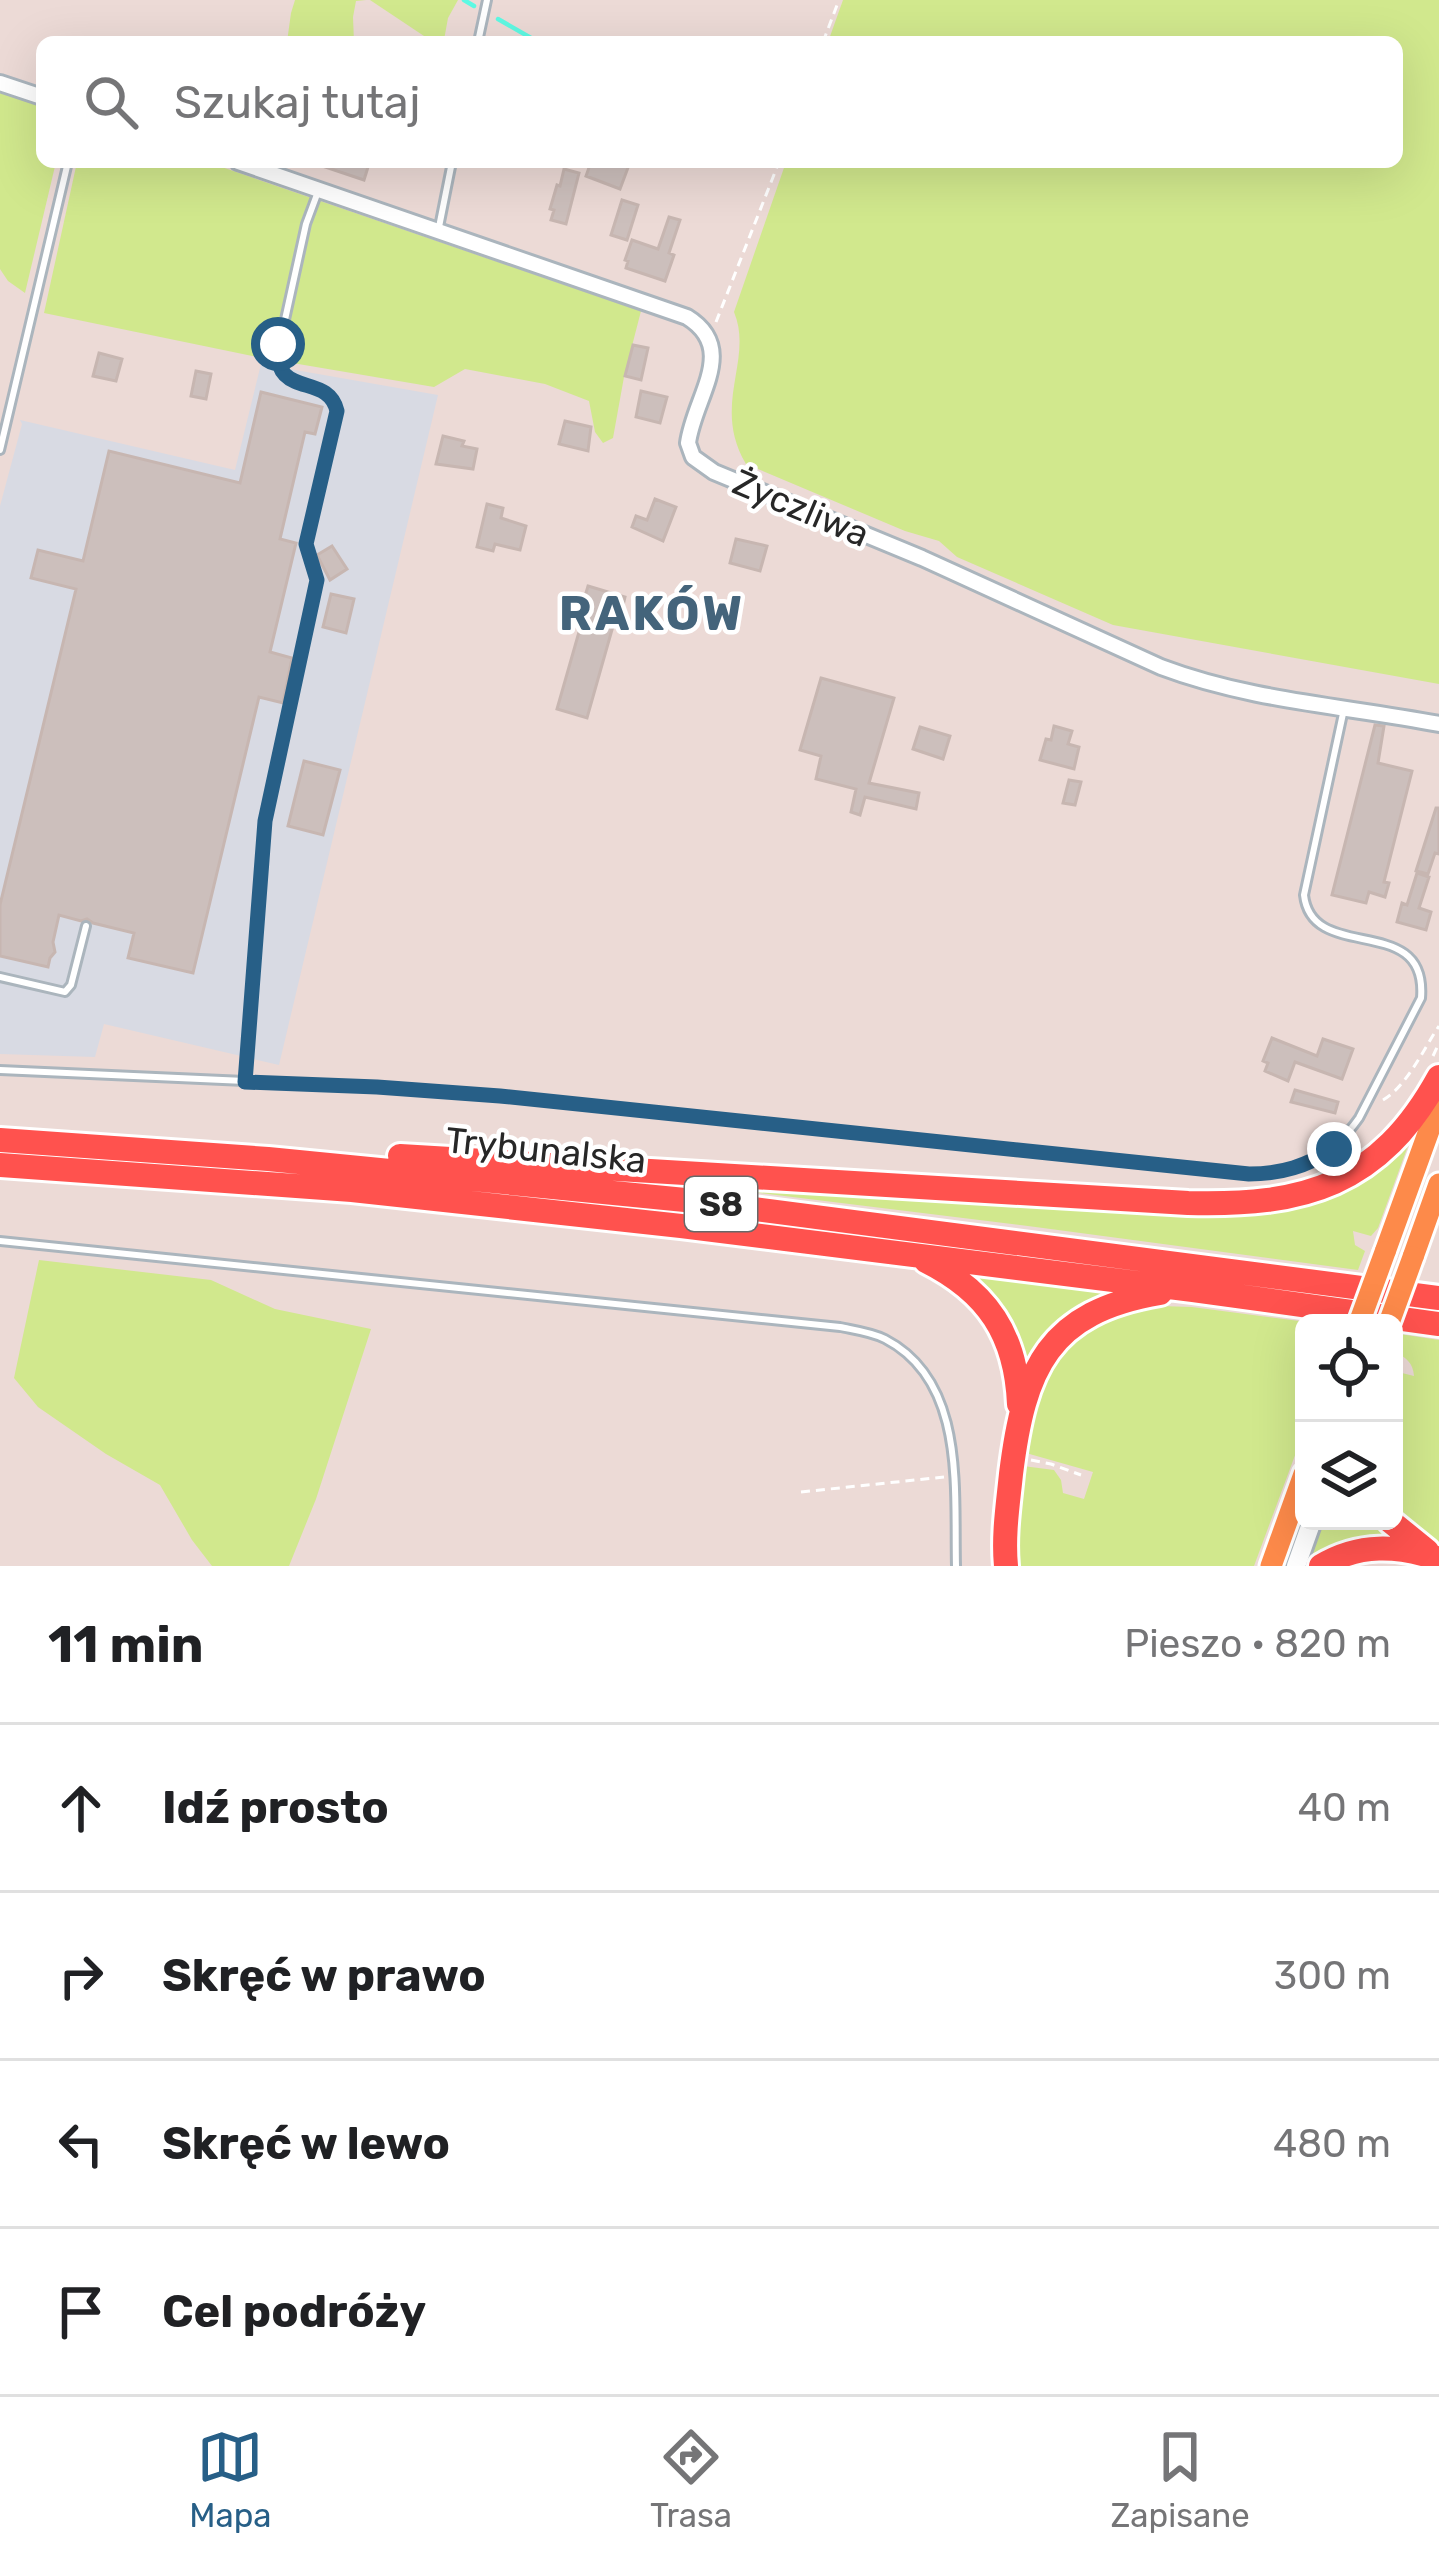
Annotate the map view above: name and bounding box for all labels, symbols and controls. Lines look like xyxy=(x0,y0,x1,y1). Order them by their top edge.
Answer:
search box xyxy=(36,36,1403,168)
icon: search xyxy=(78,69,144,135)
text: Szukaj tutaj xyxy=(174,76,421,129)
route start xyxy=(251,317,305,371)
street label: Życzliwa xyxy=(726,460,876,556)
district label: RAKÓW xyxy=(559,585,745,642)
street label: Trybunalska xyxy=(444,1118,648,1182)
route end xyxy=(1307,1122,1361,1176)
road number: S8 xyxy=(685,1177,757,1231)
map controls xyxy=(1295,1314,1403,1530)
button: locate xyxy=(1295,1314,1403,1422)
button: layers xyxy=(1295,1422,1403,1530)
text: 11 min xyxy=(48,1614,204,1675)
text: Pieszo · 820 m xyxy=(1124,1621,1391,1667)
icon: ahead xyxy=(48,1775,114,1841)
text: Idź prosto xyxy=(162,1781,389,1834)
text: 40 m xyxy=(1298,1785,1391,1831)
icon: right xyxy=(48,1943,114,2009)
text: Skręć w prawo xyxy=(162,1949,486,2002)
text: 300 m xyxy=(1274,1953,1391,1999)
icon: left xyxy=(48,2111,114,2177)
text: Skręć w lewo xyxy=(162,2117,450,2170)
text: 480 m xyxy=(1273,2121,1391,2167)
icon: arrive xyxy=(48,2279,114,2345)
text: Cel podróży xyxy=(162,2285,426,2338)
tab: Mapa xyxy=(189,2424,272,2535)
tab: Trasa xyxy=(650,2424,732,2535)
tab: Zapisane xyxy=(1111,2424,1250,2535)

